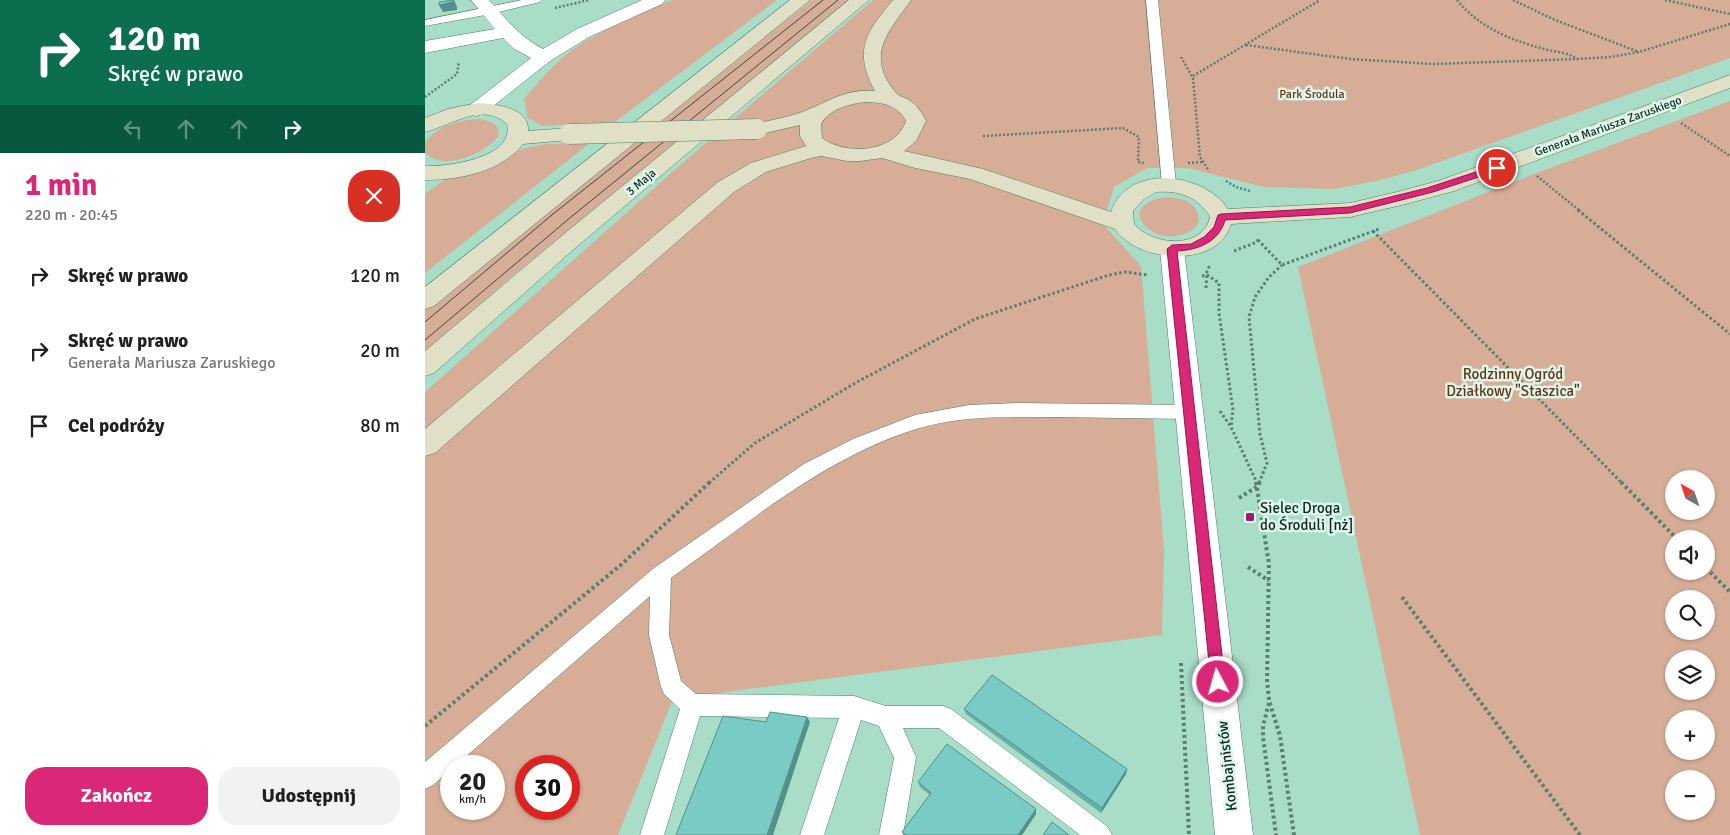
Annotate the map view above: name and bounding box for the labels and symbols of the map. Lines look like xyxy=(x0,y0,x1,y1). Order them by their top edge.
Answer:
park label: Park Środula xyxy=(1279,87,1345,102)
street label: Generała Mariusza Zaruskiego xyxy=(1532,93,1684,160)
pin xyxy=(1476,147,1518,189)
street label: 3 Maja xyxy=(623,166,659,199)
park label: Rodzinny Ogród Działkowy "Staszica" xyxy=(1446,365,1580,400)
north arrow xyxy=(1665,470,1715,520)
place label: Sielec Droga do Środuli [nż] xyxy=(1260,499,1353,534)
marker: Sielec Droga do Środuli [nż] xyxy=(1244,511,1256,523)
position arrow xyxy=(1191,655,1243,707)
street label: Kombajnistów xyxy=(1213,720,1241,812)
speed limit sign: 30 xyxy=(515,755,580,820)

